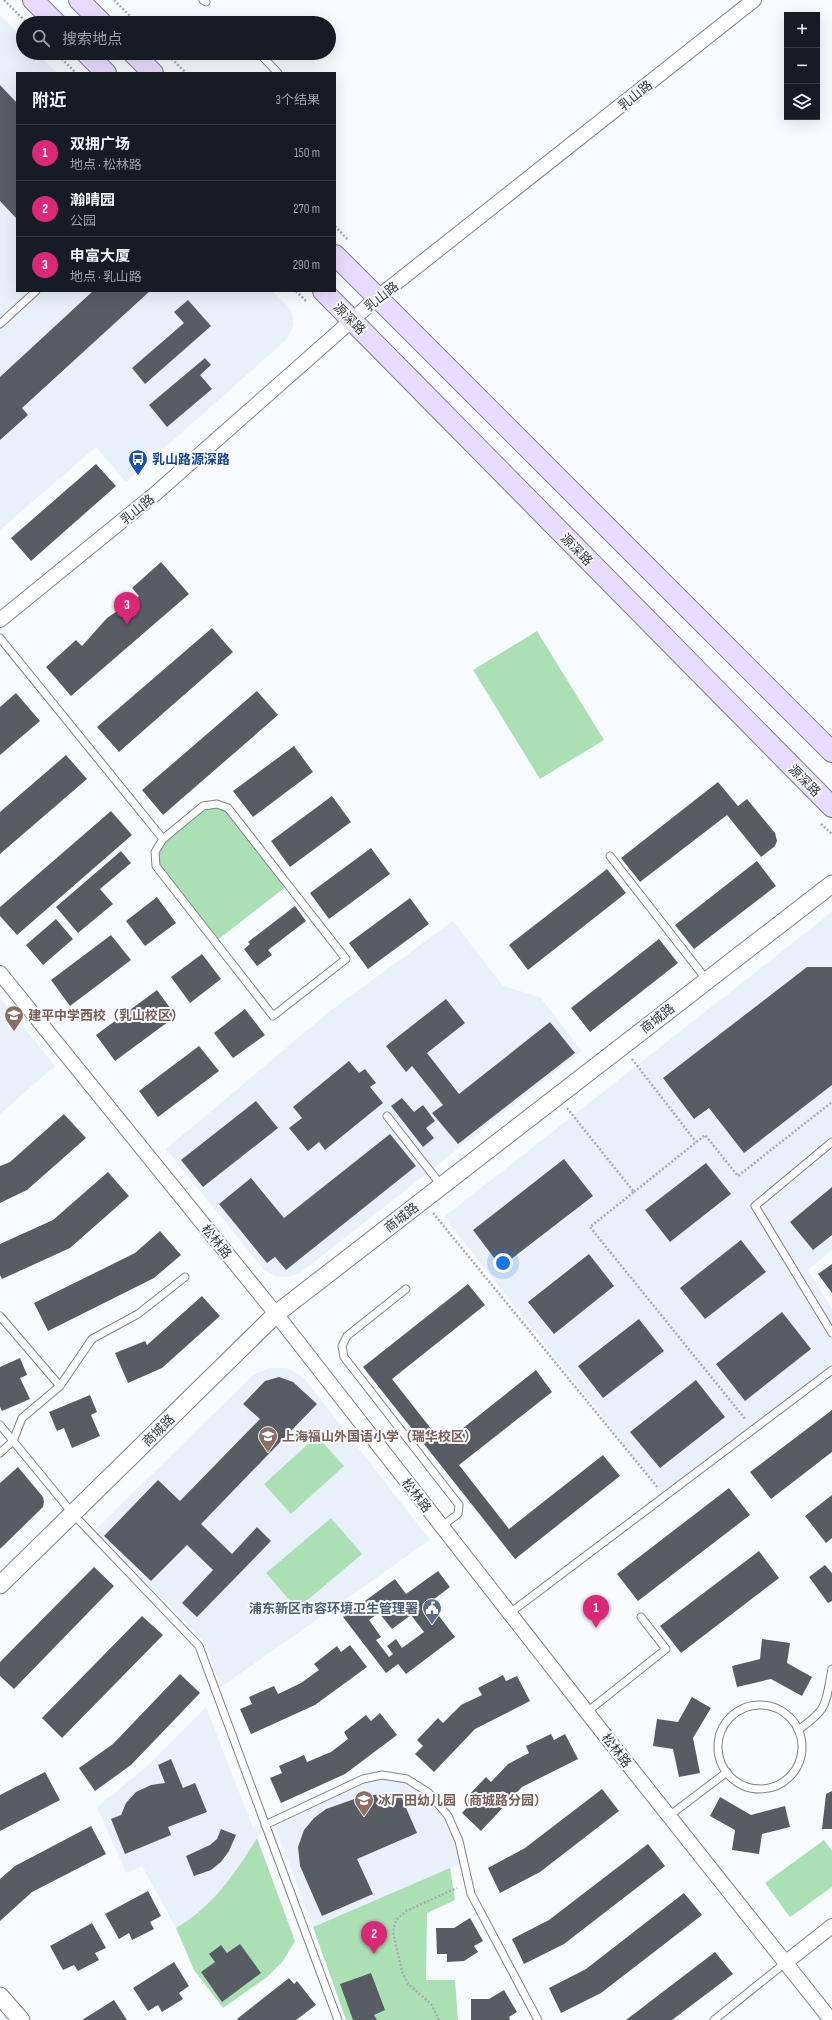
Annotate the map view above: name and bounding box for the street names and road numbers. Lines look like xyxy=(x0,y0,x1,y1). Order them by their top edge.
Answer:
street label: 乳山路 xyxy=(615,77,656,114)
street label: 乳山路 xyxy=(361,278,402,315)
street label: 源深路 xyxy=(330,299,369,338)
street label: 乳山路 xyxy=(117,491,158,528)
street label: 源深路 xyxy=(557,530,596,569)
street label: 源深路 xyxy=(785,761,824,800)
street label: 商城路 xyxy=(637,1000,678,1037)
street label: 商城路 xyxy=(381,1199,422,1236)
street label: 松林路 xyxy=(198,1221,235,1262)
street label: 商城路 xyxy=(139,1411,178,1450)
street label: 松林路 xyxy=(398,1475,435,1516)
street label: 松林路 xyxy=(598,1730,635,1771)

